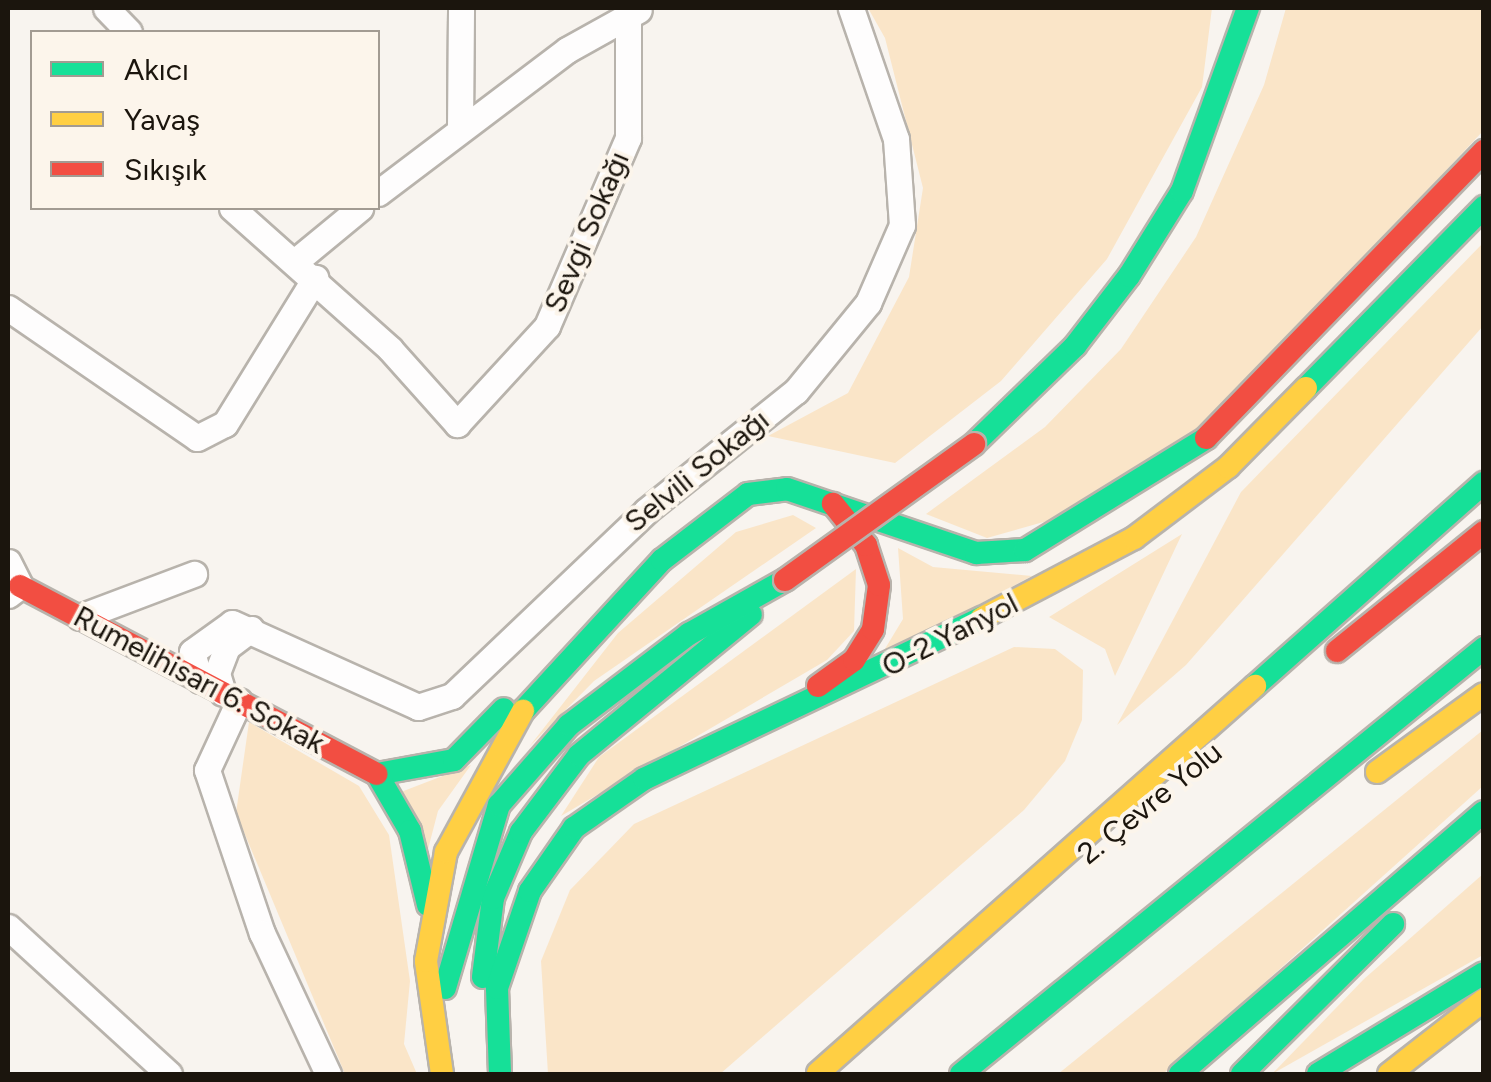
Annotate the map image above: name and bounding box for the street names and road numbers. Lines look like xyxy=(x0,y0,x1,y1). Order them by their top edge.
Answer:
street label: Sevgi Sokağı xyxy=(537,146,637,318)
street label: Selvili Sokağı xyxy=(618,402,776,540)
street label: O-2 Yanyol xyxy=(876,585,1024,685)
street label: Rumelihisarı 6. Sokak xyxy=(67,599,331,761)
street label: 2. Çevre Yolu xyxy=(1071,734,1229,872)

